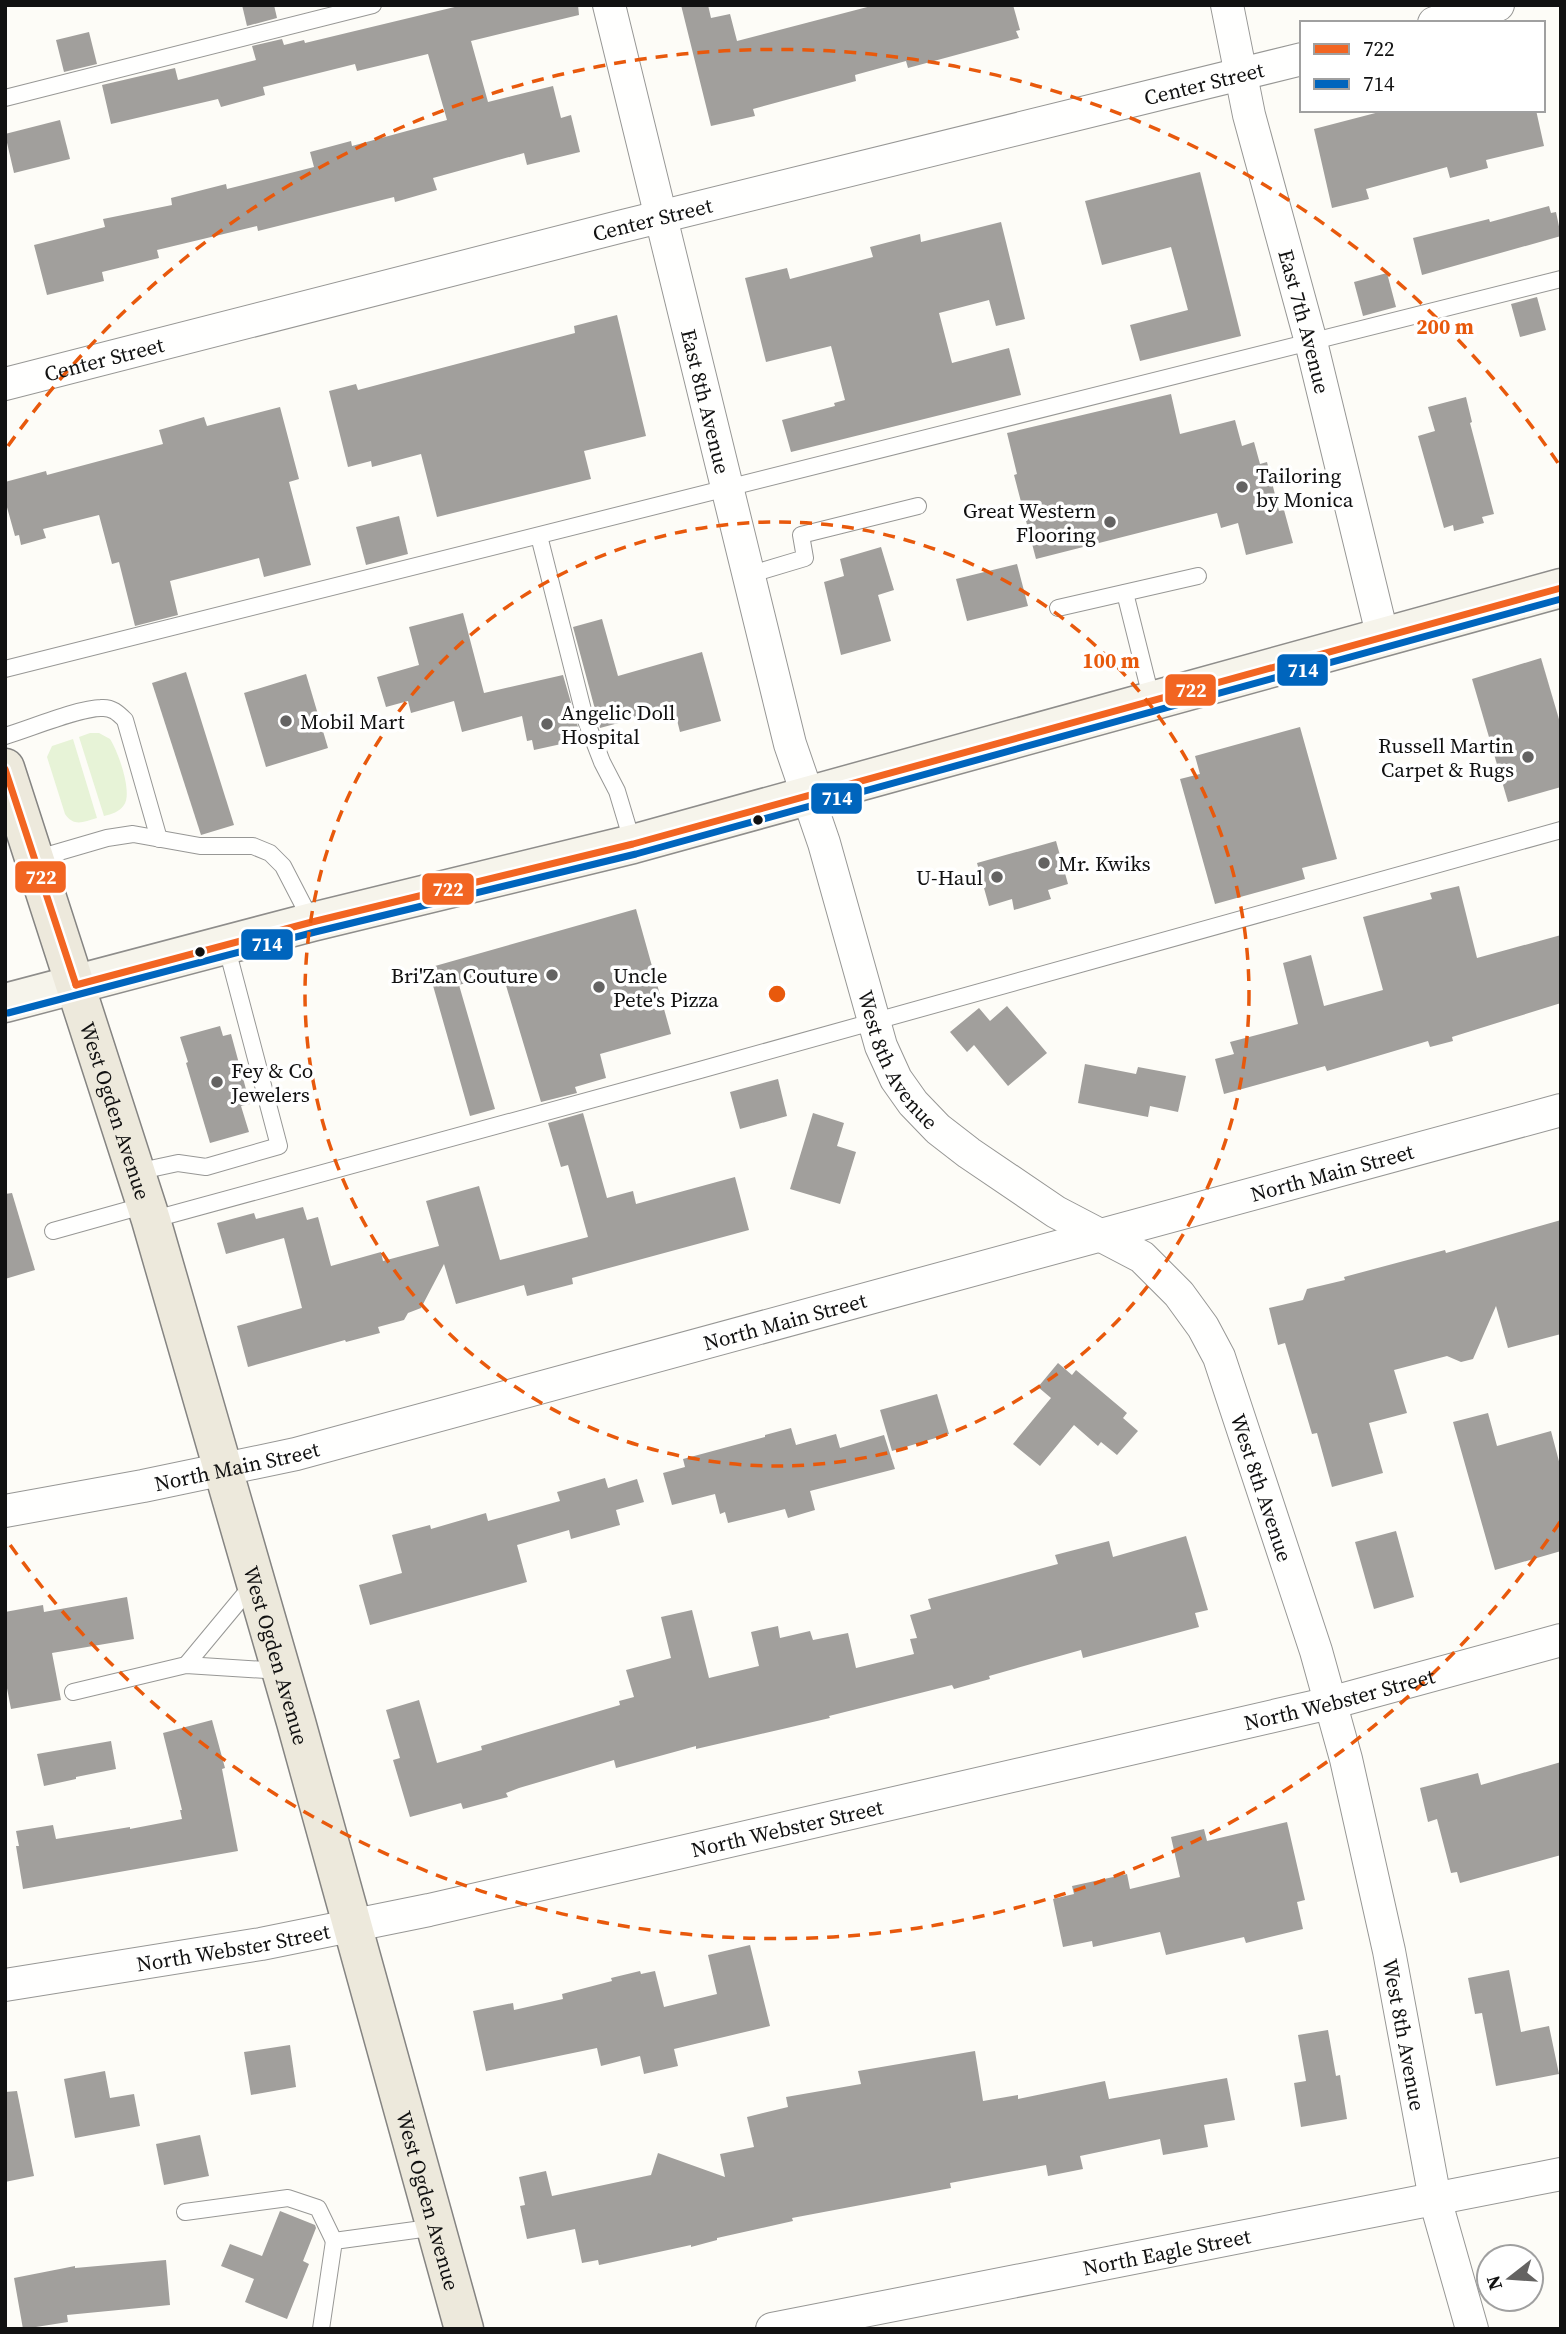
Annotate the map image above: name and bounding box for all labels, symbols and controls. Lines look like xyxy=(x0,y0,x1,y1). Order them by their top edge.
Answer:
legend xyxy=(1300,21,1545,112)
text: 722 xyxy=(1363,34,1395,63)
street label: Center Street xyxy=(1141,54,1267,112)
text: 714 xyxy=(1363,69,1395,98)
street label: Center Street xyxy=(589,190,715,248)
street label: East 7th Avenue xyxy=(1272,246,1338,396)
text: 200 m xyxy=(1416,312,1474,341)
street label: East 8th Avenue xyxy=(674,326,738,477)
street label: Center Street xyxy=(41,329,167,388)
place label: Tailoring by Monica xyxy=(1256,461,1354,514)
marker: Tailoring by Monica xyxy=(1234,479,1250,495)
place label: Great Western Flooring xyxy=(963,496,1096,549)
marker: Great Western Flooring xyxy=(1102,514,1118,530)
text: 100 m xyxy=(1082,646,1140,675)
line badge: 714 xyxy=(1276,653,1329,687)
text: 714 xyxy=(1288,657,1318,683)
line badge: 722 xyxy=(1164,673,1217,707)
text: 722 xyxy=(1176,677,1206,703)
place label: Angelic Doll Hospital xyxy=(561,698,675,751)
place label: Mobil Mart xyxy=(300,707,405,736)
marker: Mobil Mart xyxy=(278,713,294,729)
marker: Angelic Doll Hospital xyxy=(539,716,555,732)
place label: Russell Martin Carpet & Rugs xyxy=(1378,731,1514,784)
marker: Russell Martin Carpet & Rugs xyxy=(1520,749,1536,765)
line badge: 714 xyxy=(810,782,863,815)
text: 714 xyxy=(822,785,852,811)
unlabelled marker xyxy=(751,813,765,827)
place label: Mr. Kwiks xyxy=(1058,849,1151,878)
marker: Mr. Kwiks xyxy=(1036,855,1052,871)
line badge: 722 xyxy=(14,860,67,894)
place label: U-Haul xyxy=(916,863,983,892)
text: 722 xyxy=(26,864,56,890)
marker: U-Haul xyxy=(989,869,1005,885)
line badge: 722 xyxy=(421,872,475,906)
text: 722 xyxy=(433,876,463,902)
line badge: 714 xyxy=(240,928,294,961)
text: 714 xyxy=(252,931,282,957)
unlabelled marker xyxy=(193,945,207,959)
place label: Bri'Zan Couture xyxy=(391,961,538,990)
place label: Uncle Pete's Pizza xyxy=(613,961,719,1014)
marker: Bri'Zan Couture xyxy=(544,967,560,983)
marker: Uncle Pete's Pizza xyxy=(591,979,607,995)
centre of rings xyxy=(765,982,789,1006)
street label: West 8th Avenue xyxy=(852,987,945,1135)
street label: West Ogden Avenue xyxy=(73,1018,158,1203)
place label: Fey & Co Jewelers xyxy=(230,1056,313,1109)
marker: Fey & Co Jewelers xyxy=(209,1074,225,1090)
street label: North Main Street xyxy=(1247,1136,1417,1208)
street label: North Main Street xyxy=(700,1285,870,1357)
street label: West 8th Avenue xyxy=(1224,1410,1300,1565)
street label: North Main Street xyxy=(152,1434,323,1498)
street label: West Ogden Avenue xyxy=(237,1562,316,1748)
street label: North Webster Street xyxy=(1241,1661,1438,1737)
street label: North Webster Street xyxy=(688,1792,886,1864)
street label: North Webster Street xyxy=(134,1916,332,1978)
street label: West 8th Avenue xyxy=(1376,1956,1433,2113)
street label: West Ogden Avenue xyxy=(390,2107,467,2294)
street label: North Eagle Street xyxy=(1080,2221,1253,2282)
north arrow xyxy=(1475,2243,1545,2313)
text: N xyxy=(1479,2272,1508,2293)

